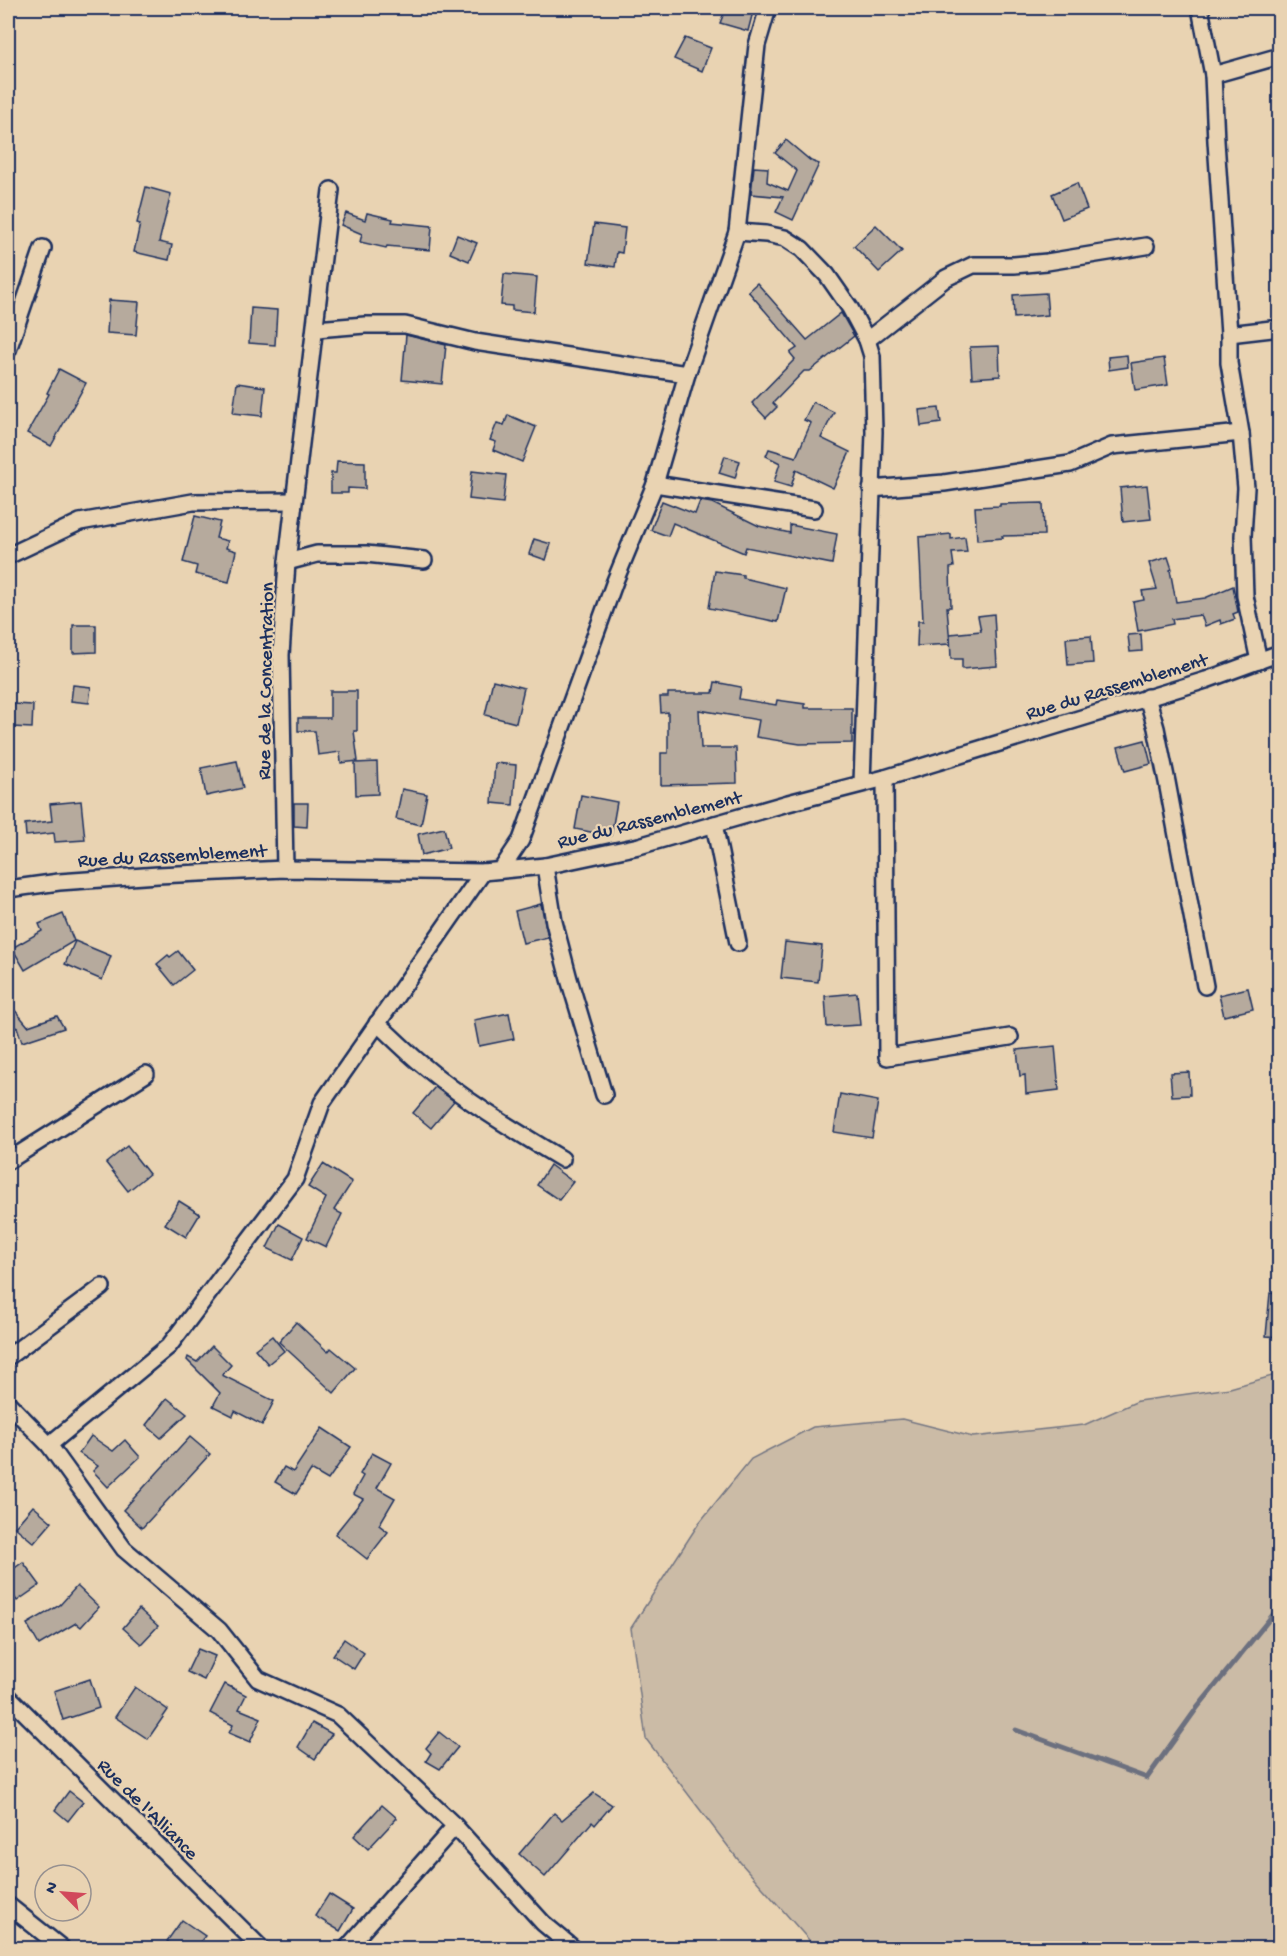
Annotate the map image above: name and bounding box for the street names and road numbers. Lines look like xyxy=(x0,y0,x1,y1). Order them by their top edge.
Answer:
street label: Rue de la Concentration xyxy=(254,581,281,780)
street label: Rue du Rassemblement xyxy=(1023,649,1213,727)
street label: Rue du Rassemblement xyxy=(555,787,746,855)
street label: Rue du Rassemblement xyxy=(77,841,269,874)
street label: Rue de l'Alliance xyxy=(91,1755,202,1866)

